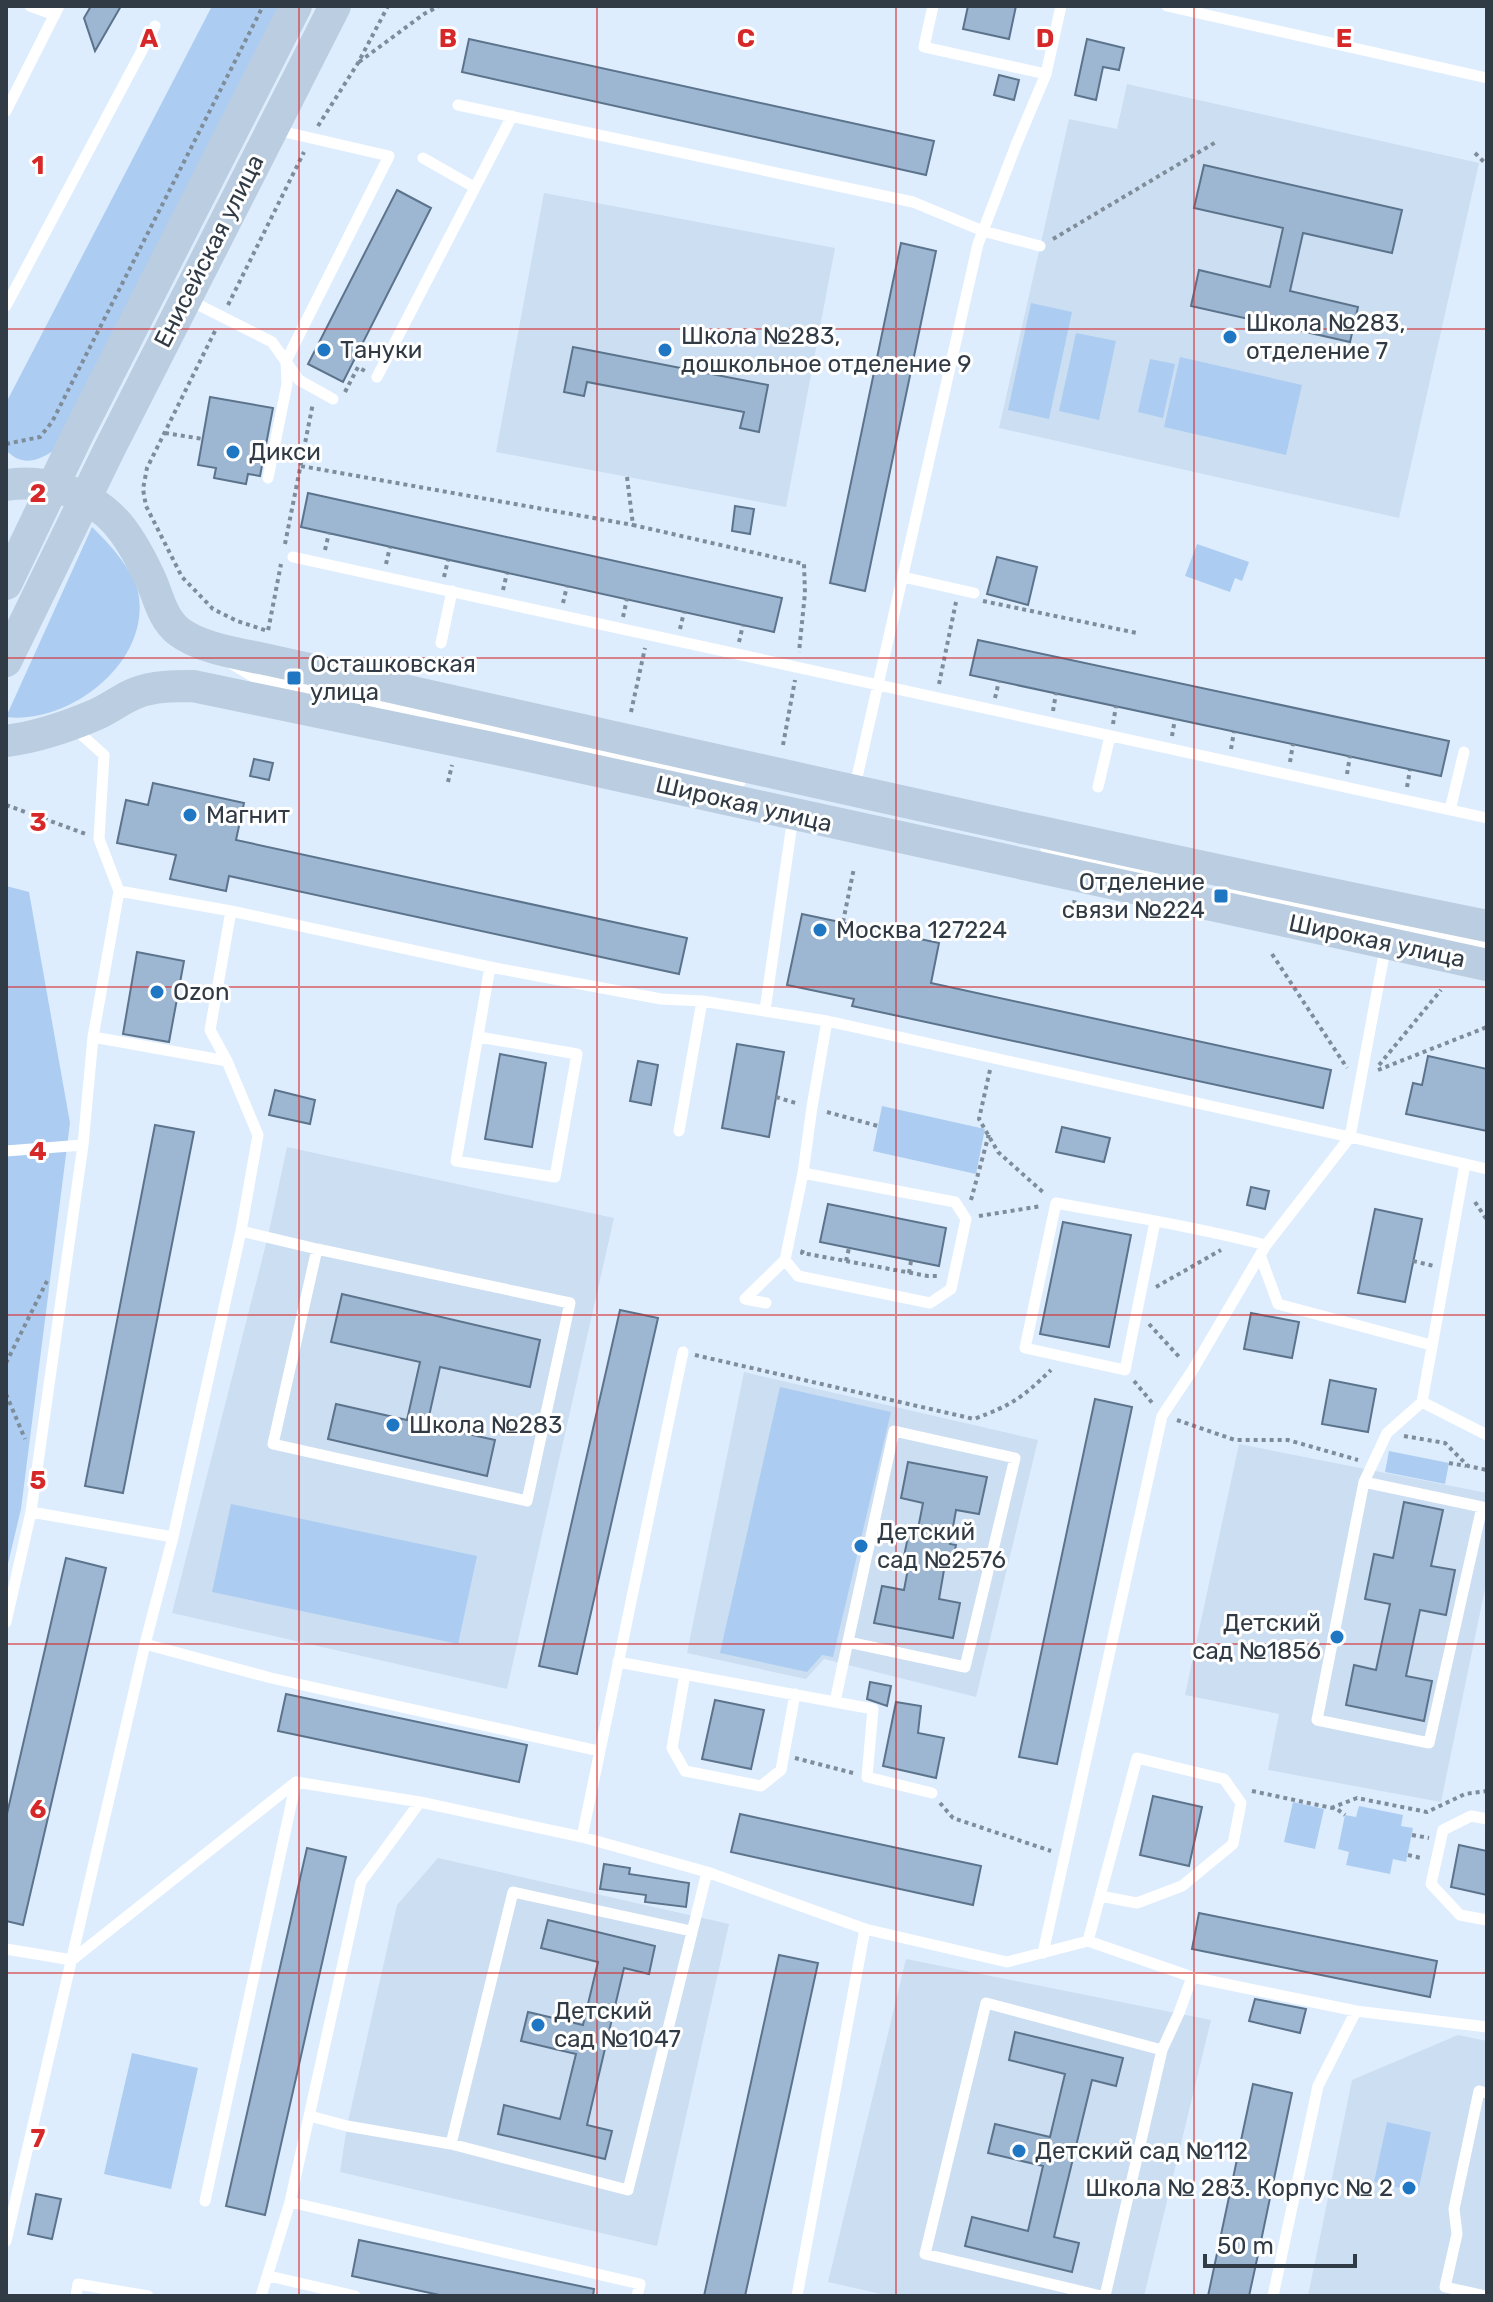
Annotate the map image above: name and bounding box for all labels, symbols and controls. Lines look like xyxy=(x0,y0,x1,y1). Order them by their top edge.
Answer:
text: A xyxy=(140,23,159,54)
text: B xyxy=(439,23,457,54)
text: C xyxy=(737,23,755,54)
text: D xyxy=(1036,23,1054,54)
text: E xyxy=(1336,23,1352,54)
text: 1 xyxy=(32,150,44,181)
street label: Енисейская улица xyxy=(148,150,270,352)
place label: Школа №283, отделение 7 xyxy=(1246,309,1405,365)
place label: Школа №283, дошкольное отделение 9 xyxy=(681,322,972,378)
marker: Школа №283, отделение 7 xyxy=(1221,328,1239,346)
place label: Тануки xyxy=(340,336,422,364)
marker: Тануки xyxy=(315,341,333,359)
marker: Школа №283, дошкольное отделение 9 xyxy=(656,341,674,359)
place label: Дикси xyxy=(249,438,321,466)
marker: Дикси xyxy=(224,443,242,461)
text: 2 xyxy=(30,478,46,509)
place label: Осташковская улица xyxy=(310,650,476,706)
marker: Осташковская улица xyxy=(285,669,303,687)
street label: Широкая улица xyxy=(653,770,835,838)
place label: Магнит xyxy=(206,801,290,829)
marker: Магнит xyxy=(181,806,199,824)
text: 3 xyxy=(29,807,47,838)
place label: Отделение связи №224 xyxy=(1062,868,1205,924)
marker: Отделение связи №224 xyxy=(1212,887,1230,905)
street label: Широкая улица xyxy=(1286,909,1468,973)
place label: Москва 127224 xyxy=(836,916,1007,944)
marker: Москва 127224 xyxy=(811,921,829,939)
place label: Ozon xyxy=(173,978,230,1006)
marker: Ozon xyxy=(148,983,166,1001)
text: 4 xyxy=(29,1136,47,1167)
place label: Школа №283 xyxy=(409,1411,562,1439)
marker: Школа №283 xyxy=(384,1416,402,1434)
text: 5 xyxy=(30,1465,46,1496)
place label: Детский сад №2576 xyxy=(877,1518,1006,1574)
marker: Детский сад №2576 xyxy=(852,1537,870,1555)
place label: Детский сад №1856 xyxy=(1192,1609,1321,1665)
marker: Детский сад №1856 xyxy=(1328,1628,1346,1646)
text: 6 xyxy=(30,1794,47,1825)
place label: Детский сад №1047 xyxy=(554,1997,681,2053)
marker: Детский сад №1047 xyxy=(529,2016,547,2034)
text: 7 xyxy=(31,2123,46,2154)
place label: Детский сад №112 xyxy=(1035,2137,1248,2165)
marker: Детский сад №112 xyxy=(1010,2142,1028,2160)
place label: Школа № 283. Корпус № 2 xyxy=(1085,2174,1393,2202)
marker: Школа № 283. Корпус № 2 xyxy=(1400,2179,1418,2197)
scale bar xyxy=(1205,2218,1355,2268)
text: 50 m xyxy=(1217,2232,1274,2260)

